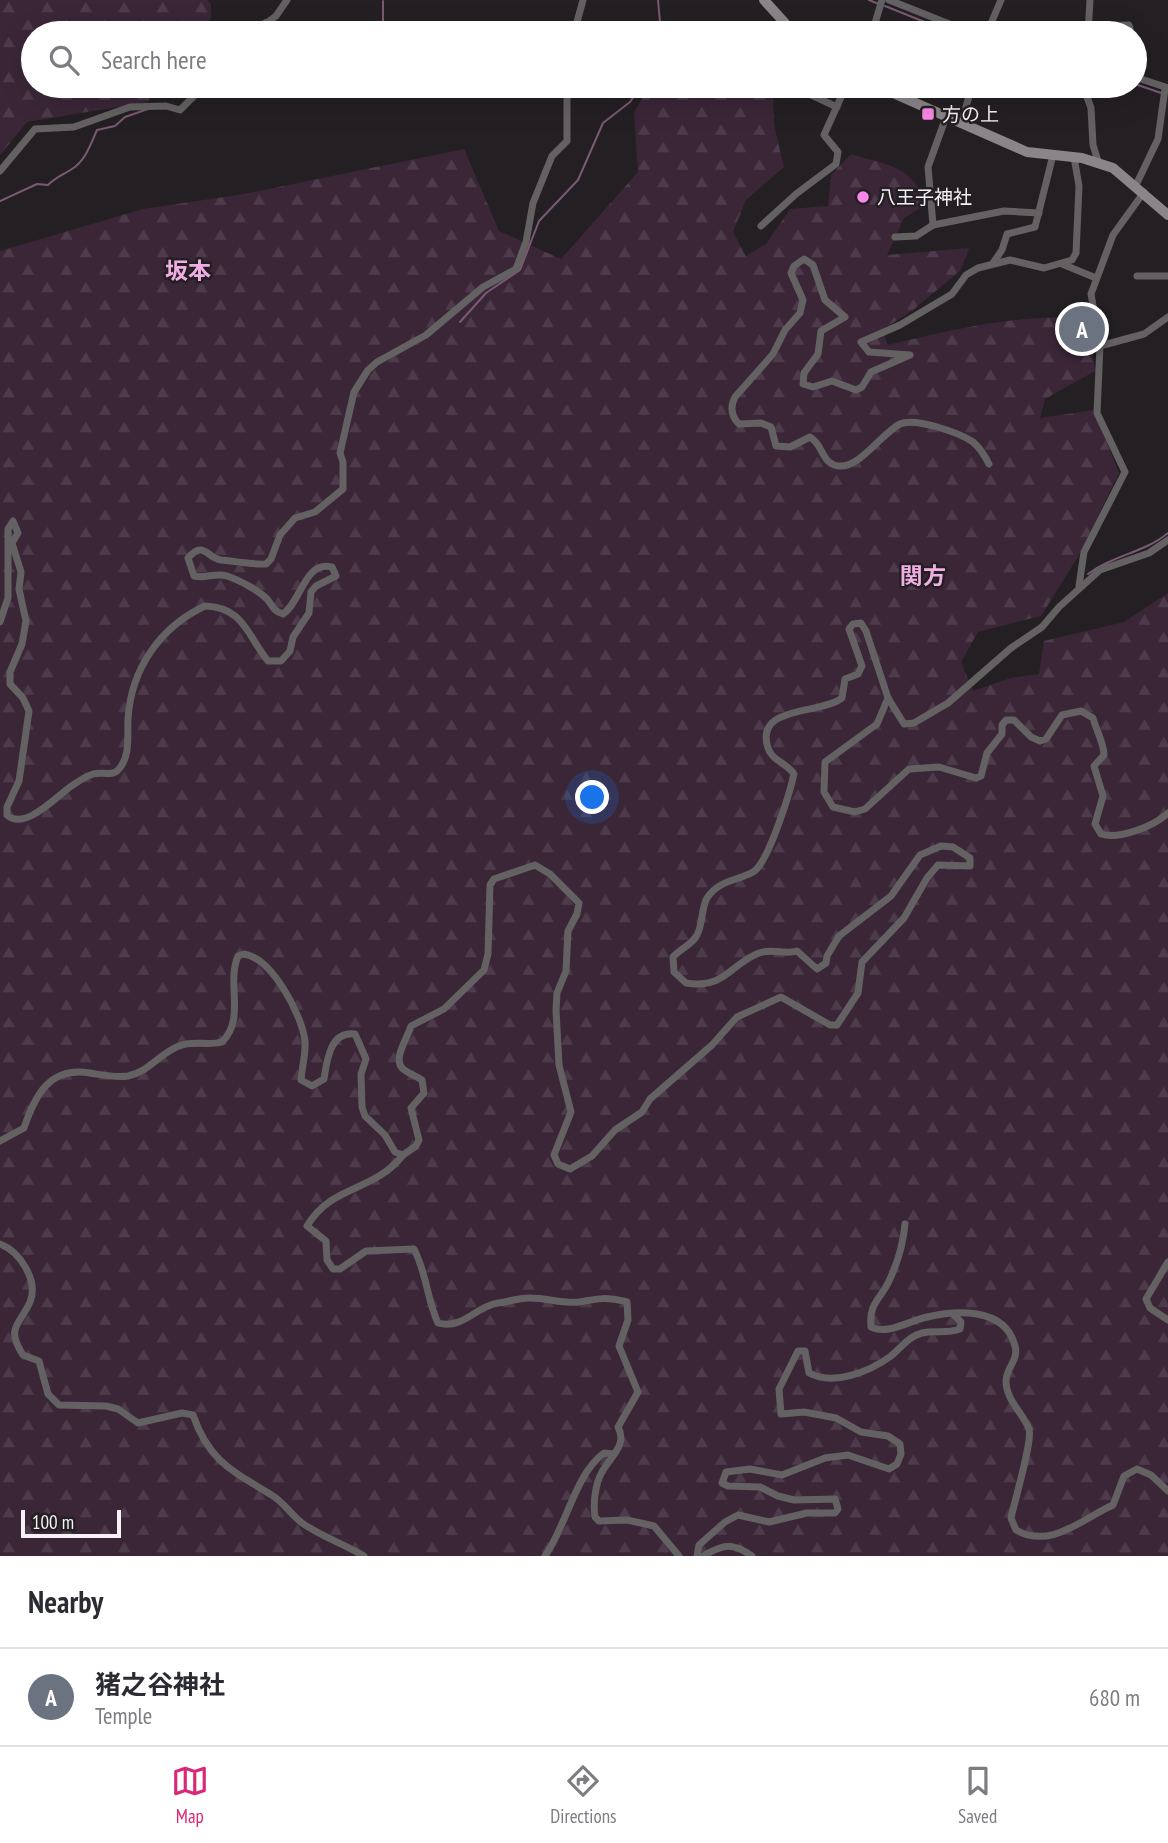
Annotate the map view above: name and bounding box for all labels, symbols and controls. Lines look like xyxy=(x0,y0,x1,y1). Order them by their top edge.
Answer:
search box xyxy=(21,21,1147,98)
icon: search xyxy=(45,41,83,79)
text: Search here xyxy=(101,43,207,76)
place label: 方の上 xyxy=(942,102,999,126)
marker: 方の上 xyxy=(920,106,936,122)
place label: 八王子神社 xyxy=(877,185,972,209)
marker: 八王子神社 xyxy=(855,189,871,205)
district label: 坂本 xyxy=(165,256,211,285)
pin: A xyxy=(1059,303,1105,355)
district label: 関方 xyxy=(900,561,946,590)
your location xyxy=(575,780,609,814)
scale bar xyxy=(21,1507,121,1539)
text: 100 m xyxy=(32,1510,74,1534)
text: Nearby xyxy=(28,1582,103,1621)
text: 猪之谷神社 xyxy=(95,1668,225,1701)
text: A xyxy=(45,1683,57,1712)
text: 680 m xyxy=(1089,1683,1140,1712)
text: Temple xyxy=(95,1701,152,1730)
tab: Map xyxy=(171,1762,209,1828)
tab: Directions xyxy=(550,1762,616,1828)
tab: Saved xyxy=(958,1762,997,1828)

